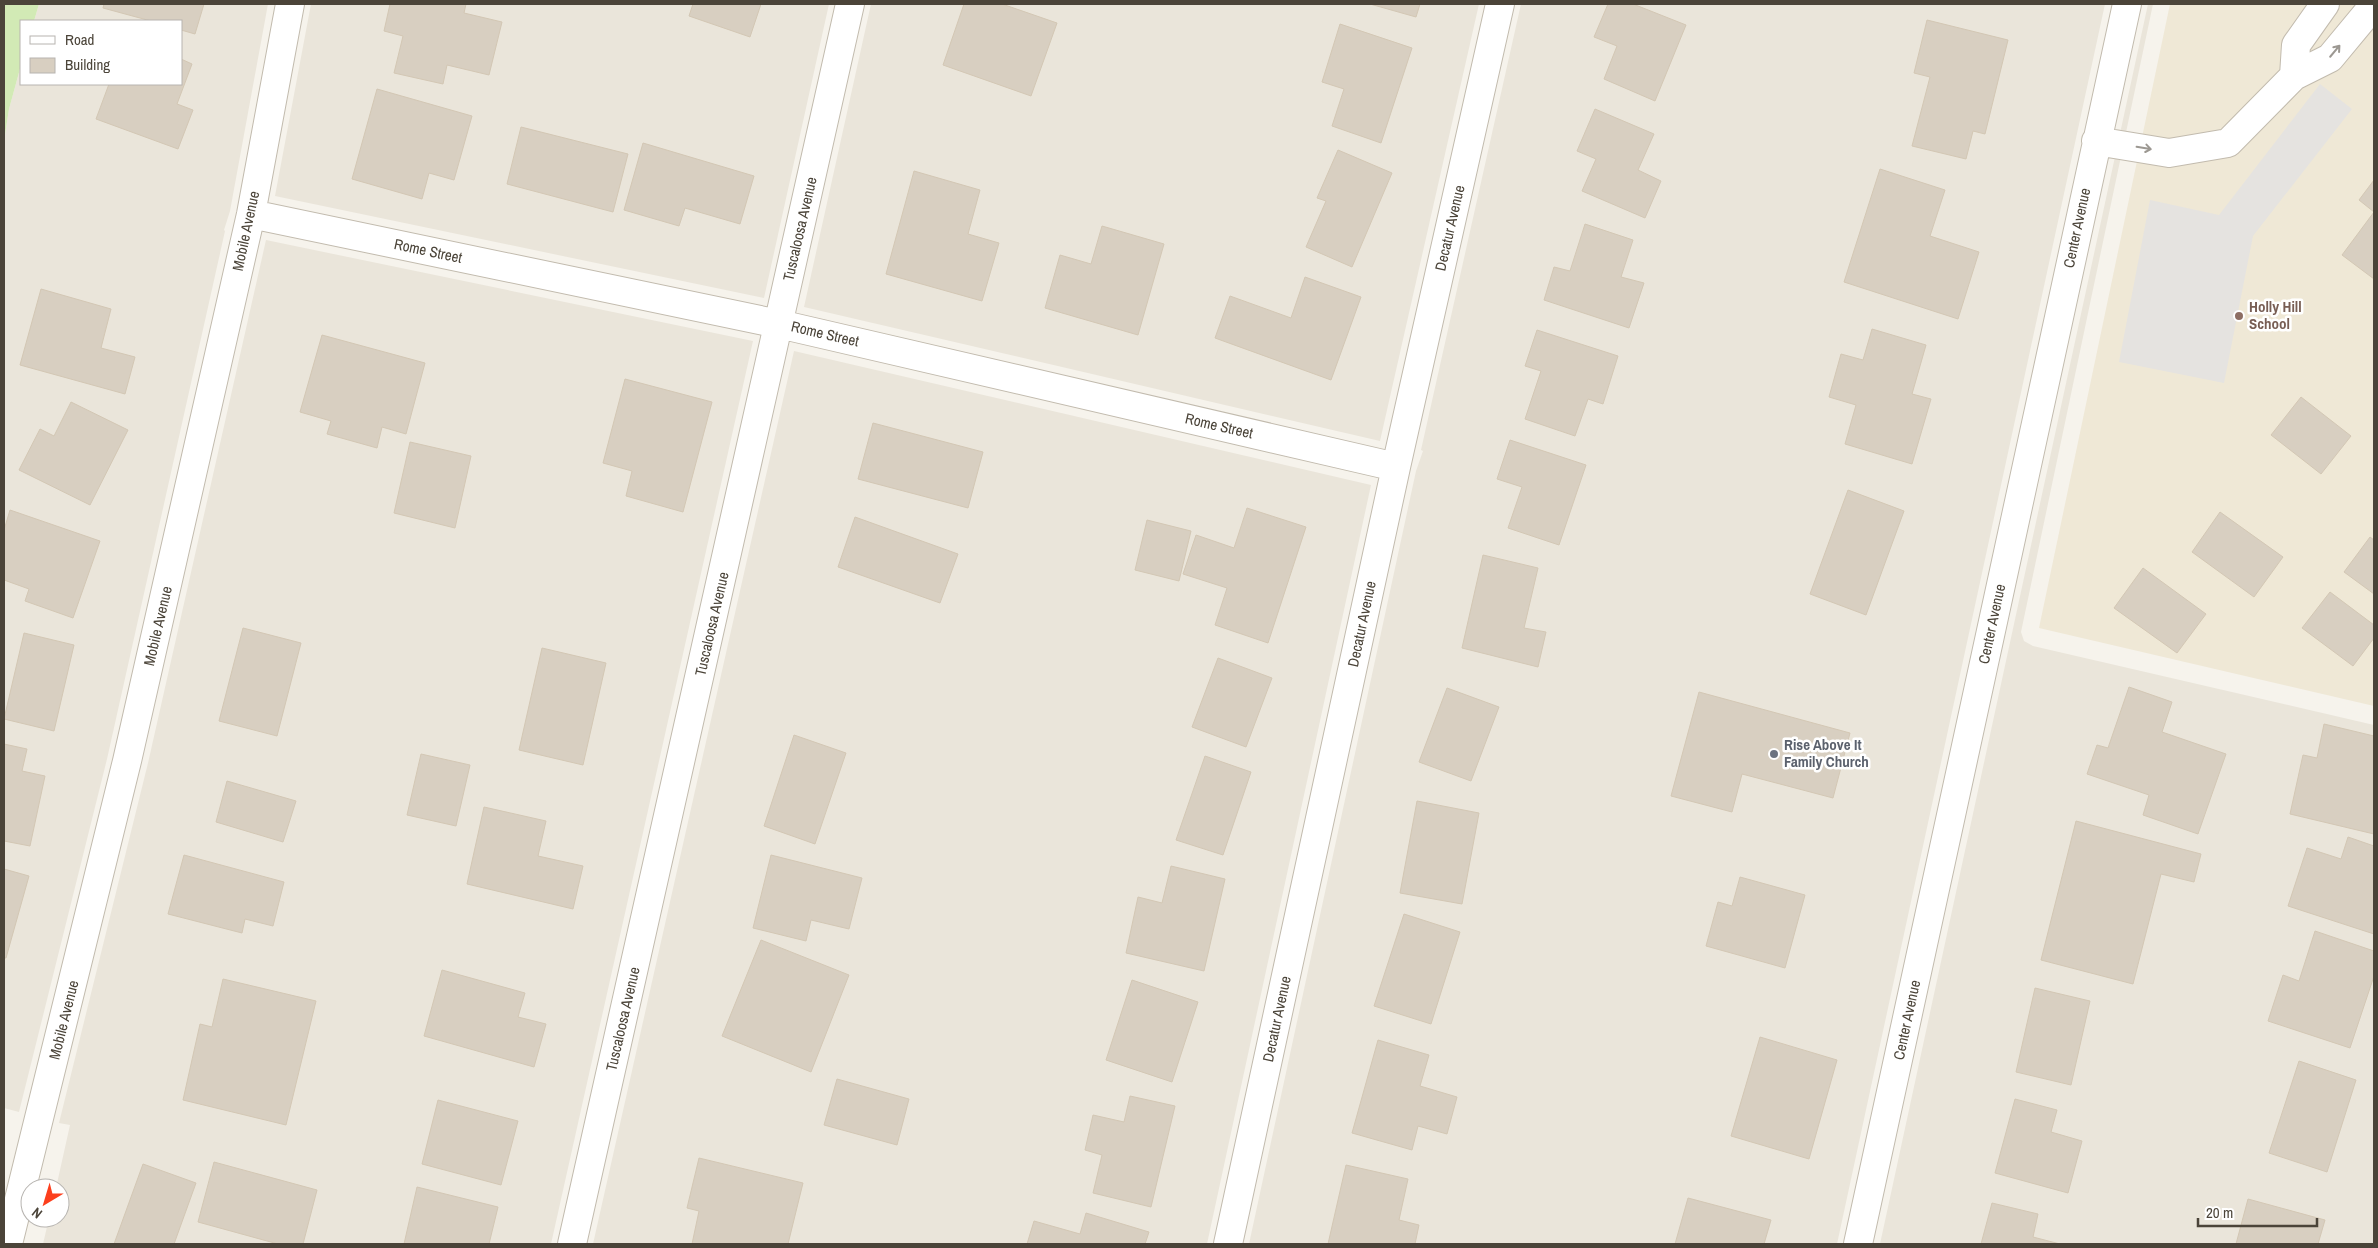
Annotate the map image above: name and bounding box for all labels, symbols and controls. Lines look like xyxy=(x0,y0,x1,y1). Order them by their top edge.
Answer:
legend xyxy=(20,20,182,85)
text: Road xyxy=(65,29,94,50)
one-way arrow xyxy=(2330,45,2341,58)
text: Building xyxy=(65,54,110,75)
one-way arrow xyxy=(2135,144,2151,154)
street label: Tuscaloosa Avenue xyxy=(777,175,822,283)
street label: Decatur Avenue xyxy=(1429,183,1470,273)
street label: Center Avenue xyxy=(2058,186,2095,270)
street label: Mobile Avenue xyxy=(227,189,264,273)
street label: Rome Street xyxy=(392,233,465,268)
place label: Holly Hill School xyxy=(2249,296,2302,334)
marker: Holly Hill School xyxy=(2233,310,2245,322)
street label: Rome Street xyxy=(789,316,862,352)
street label: Rome Street xyxy=(1183,408,1256,444)
street label: Tuscaloosa Avenue xyxy=(689,570,734,678)
street label: Decatur Avenue xyxy=(1342,579,1381,669)
street label: Center Avenue xyxy=(1973,582,2010,666)
street label: Mobile Avenue xyxy=(138,584,177,668)
place label: Rise Above It Family Church xyxy=(1784,734,1869,772)
marker: Rise Above It Family Church xyxy=(1768,748,1780,760)
street label: Tuscaloosa Avenue xyxy=(600,965,645,1073)
street label: Decatur Avenue xyxy=(1257,974,1296,1064)
street label: Mobile Avenue xyxy=(44,978,84,1062)
street label: Center Avenue xyxy=(1888,978,1925,1062)
north arrow xyxy=(20,1178,70,1228)
scale bar xyxy=(2198,1196,2317,1228)
text: 20 m xyxy=(2206,1202,2233,1223)
text: N xyxy=(28,1204,46,1223)

